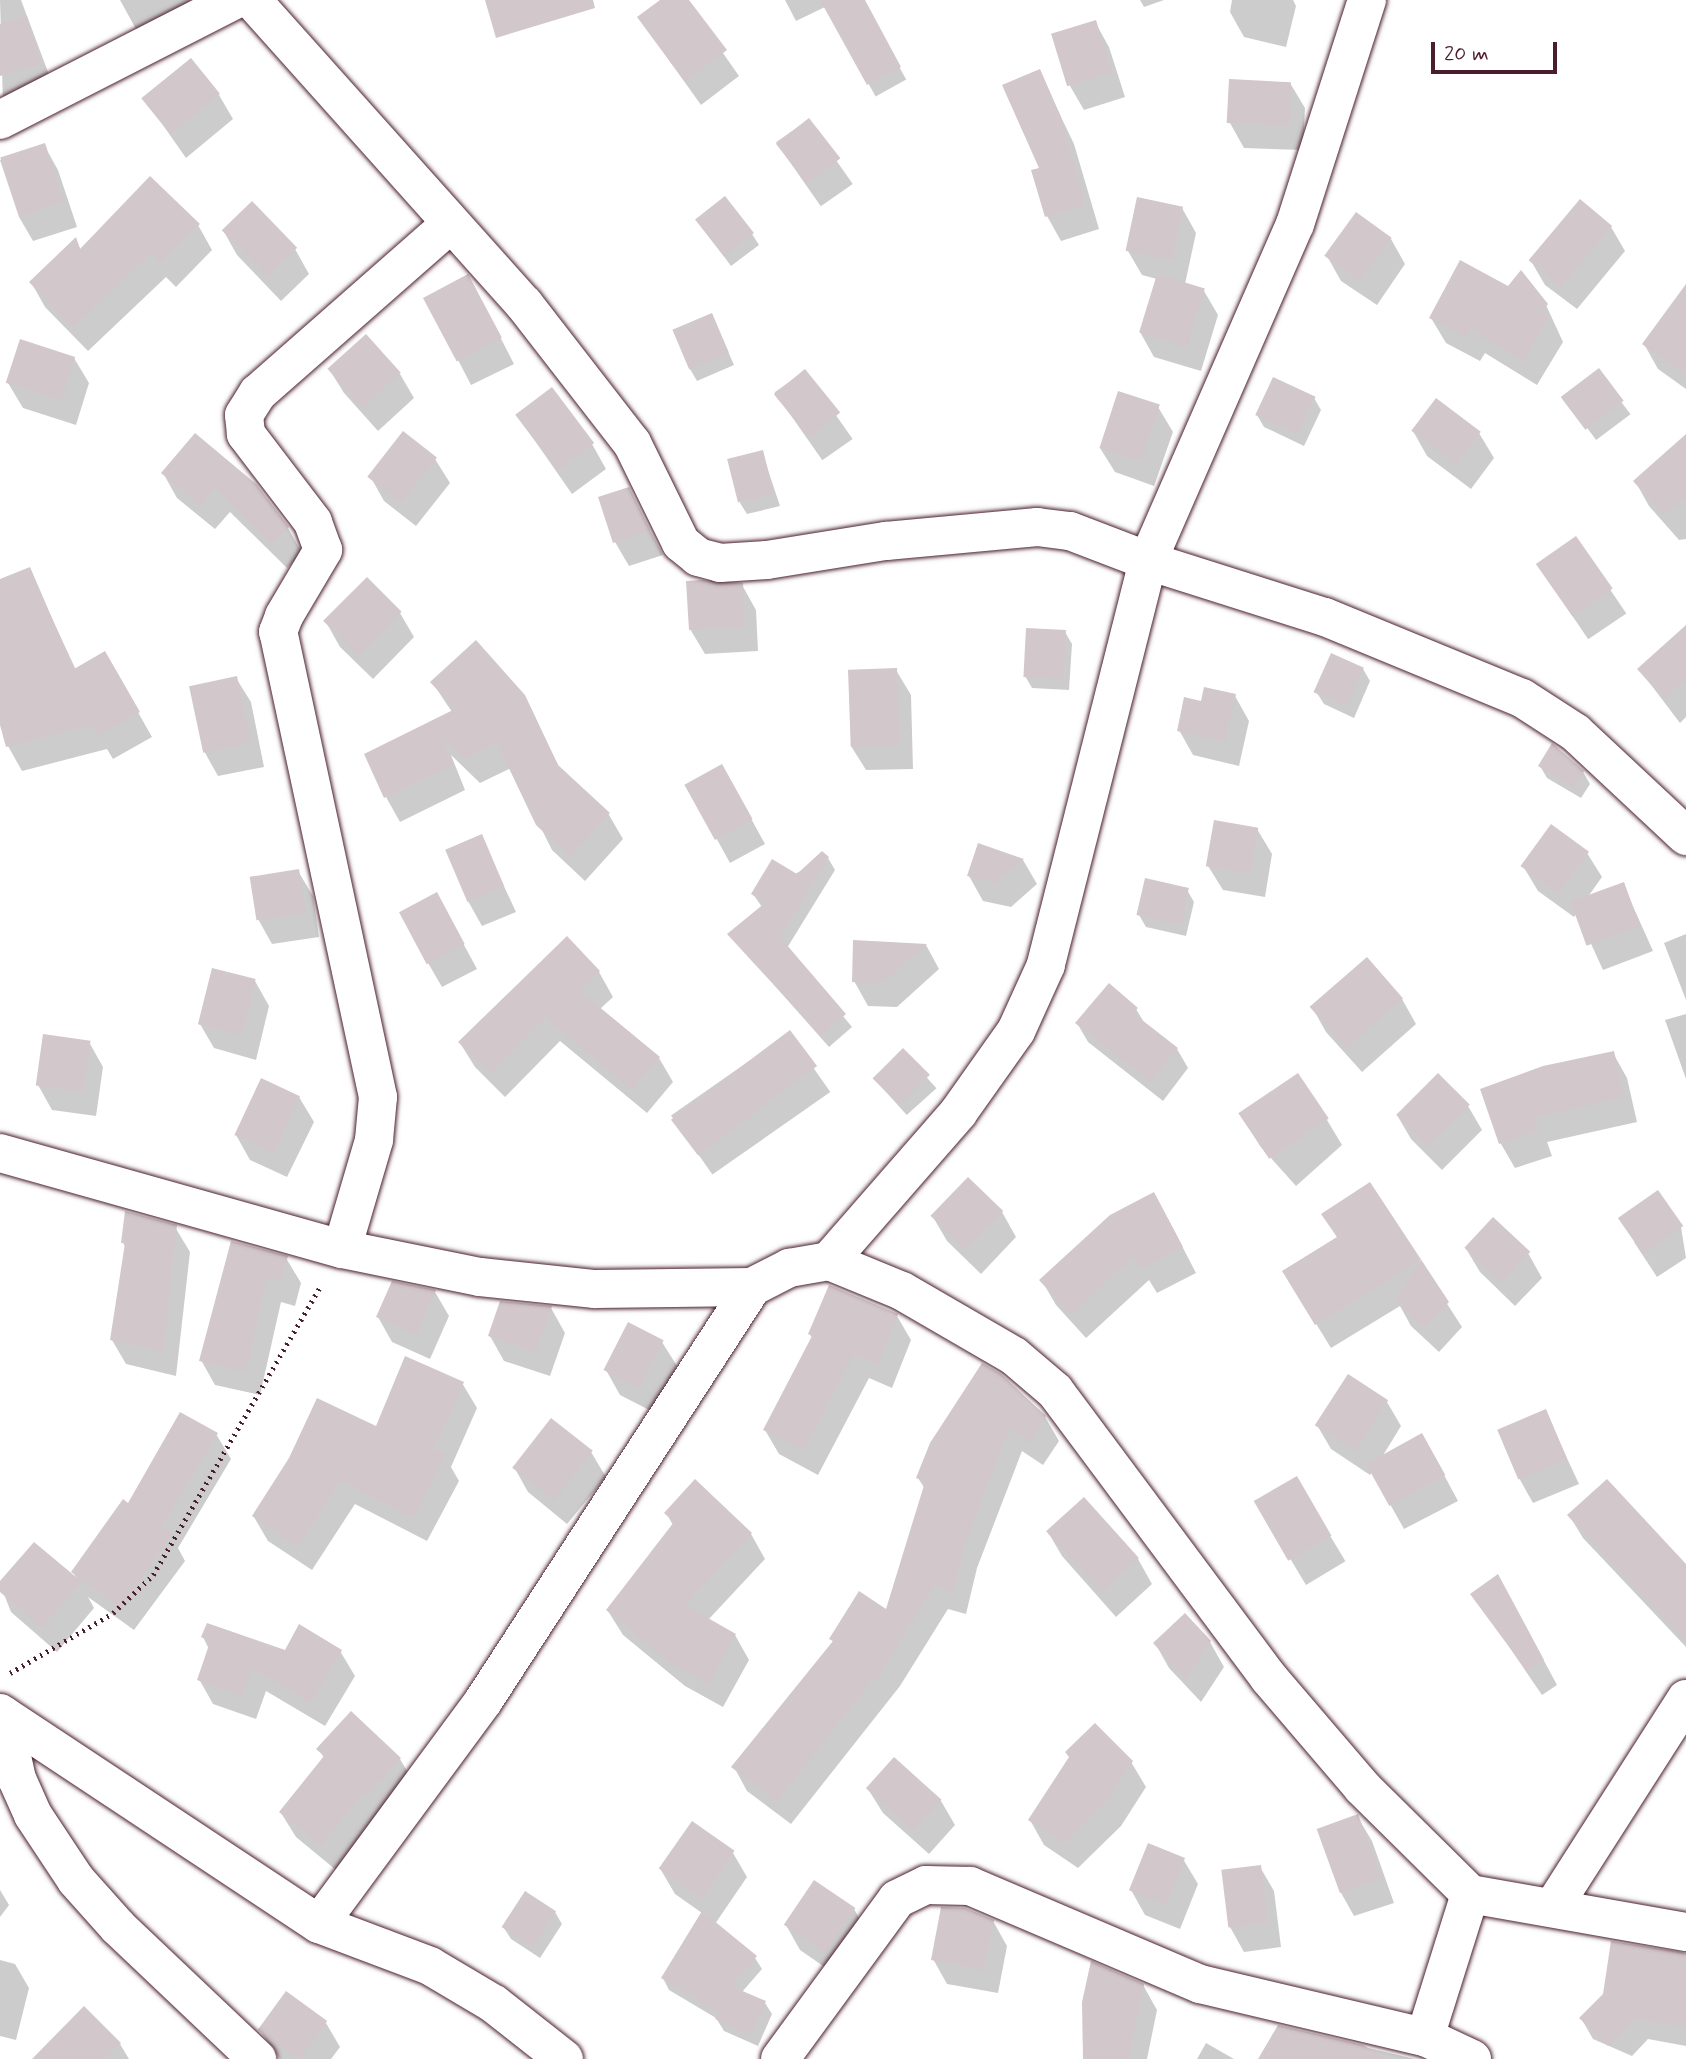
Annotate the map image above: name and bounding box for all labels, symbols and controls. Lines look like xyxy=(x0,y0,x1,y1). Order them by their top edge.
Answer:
scale bar xyxy=(1434,28,1560,72)
text: 20 m xyxy=(1444,40,1489,68)

